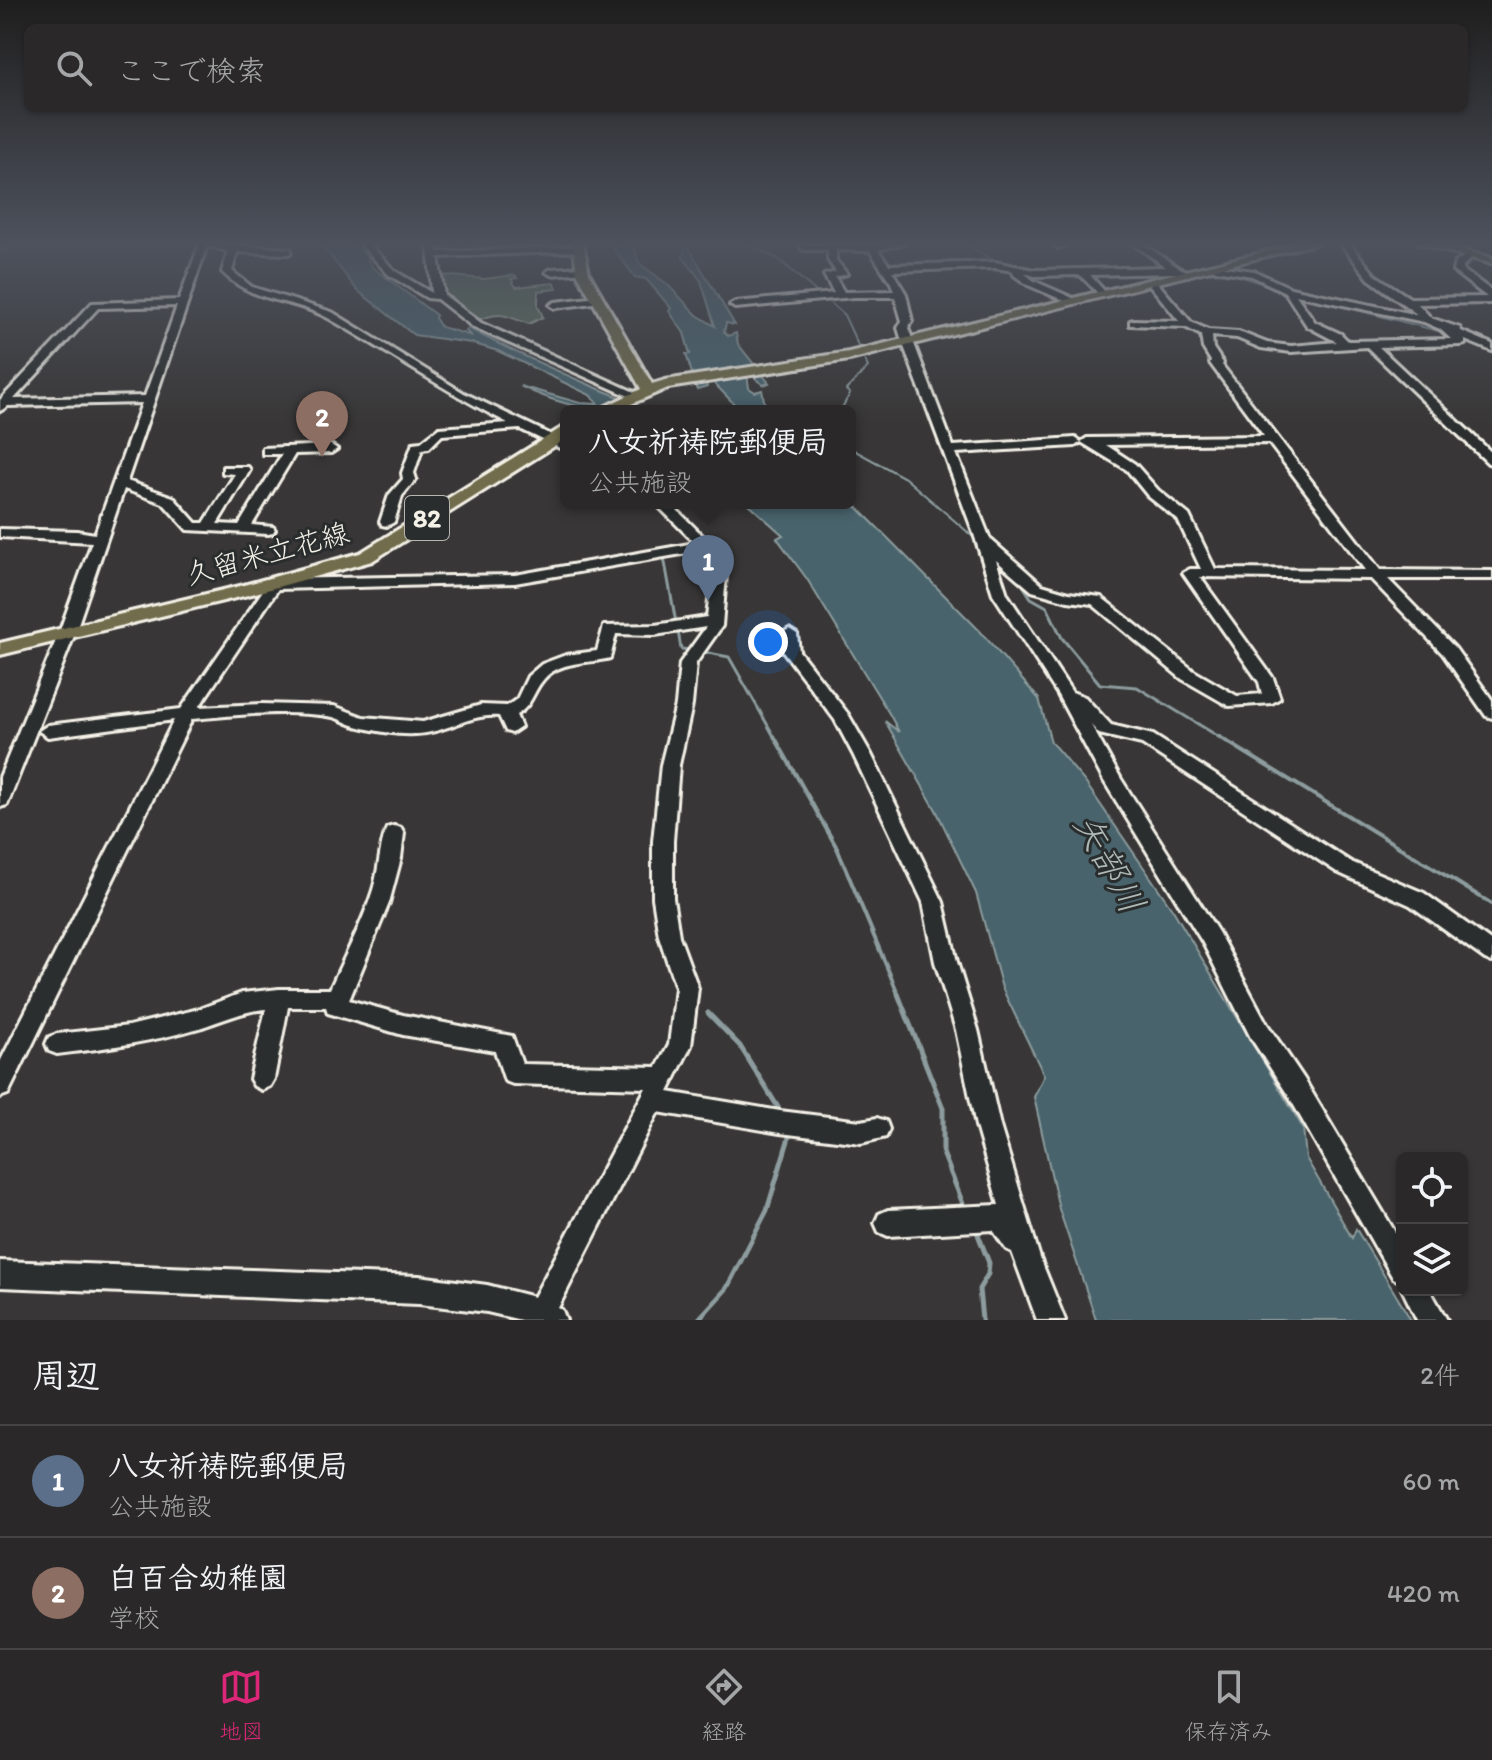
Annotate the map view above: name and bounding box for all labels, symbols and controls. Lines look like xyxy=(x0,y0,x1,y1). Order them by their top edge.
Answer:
search box xyxy=(24,24,1468,112)
icon: search xyxy=(52,46,96,90)
text: ここで検索 xyxy=(116,52,266,89)
pin: 2 xyxy=(296,391,348,457)
popup xyxy=(560,405,856,509)
text: 八女祈祷院郵便局 xyxy=(588,423,828,460)
text: 公共施設 xyxy=(588,466,692,498)
road number: 82 xyxy=(405,496,449,540)
street label: 久留米立花線 xyxy=(181,515,353,591)
pin: 1 xyxy=(682,535,734,601)
your location xyxy=(748,622,788,662)
water label: 矢部川 xyxy=(1065,806,1155,921)
map controls xyxy=(1396,1152,1468,1296)
button: locate xyxy=(1396,1152,1468,1224)
button: layers xyxy=(1396,1224,1468,1296)
text: 周辺 xyxy=(32,1355,100,1396)
text: 2件 xyxy=(1420,1359,1460,1391)
text: 八女祈祷院郵便局 xyxy=(108,1447,348,1484)
text: 1 xyxy=(52,1465,64,1497)
text: 60 m xyxy=(1403,1465,1460,1497)
text: 公共施設 xyxy=(108,1490,212,1522)
text: 白百合幼稚園 xyxy=(108,1559,288,1596)
text: 2 xyxy=(51,1577,65,1609)
text: 420 m xyxy=(1387,1577,1460,1609)
text: 学校 xyxy=(108,1602,160,1634)
tab: 地図 xyxy=(219,1665,263,1745)
tab: 経路 xyxy=(702,1665,746,1745)
tab: 保存済み xyxy=(1185,1665,1273,1745)

